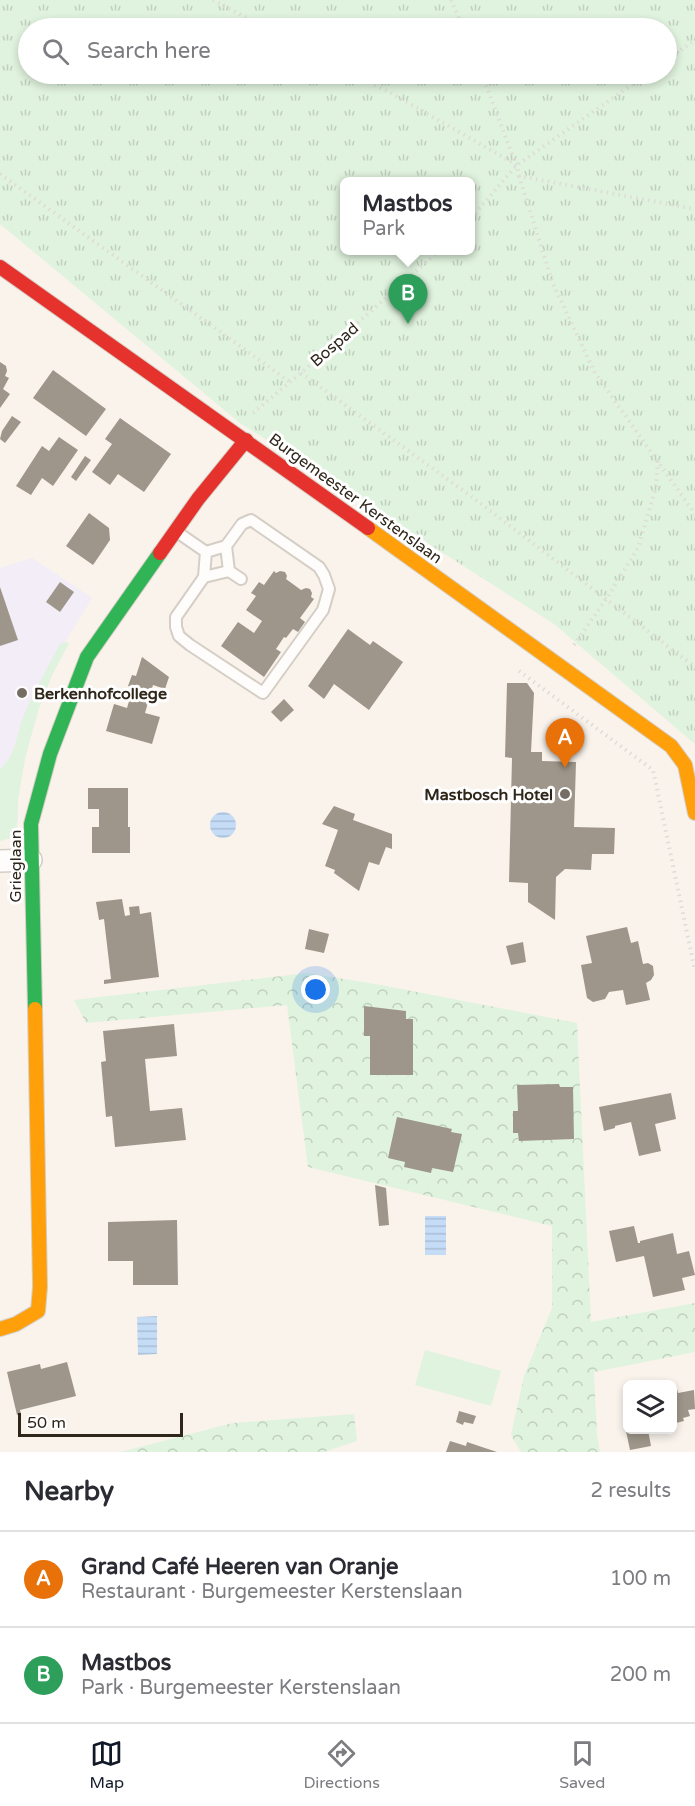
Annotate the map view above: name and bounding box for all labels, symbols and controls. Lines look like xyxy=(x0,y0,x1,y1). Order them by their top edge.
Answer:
search box xyxy=(18,18,677,84)
icon: search xyxy=(39,35,72,68)
text: Search here xyxy=(87,38,211,64)
popup xyxy=(340,177,475,255)
text: Mastbos xyxy=(362,191,453,217)
text: Park xyxy=(362,217,405,241)
pin: B xyxy=(388,274,428,324)
street label: Bospad xyxy=(306,318,363,371)
street label: Burgemeester Kerstenslaan xyxy=(265,429,446,568)
place label: Berkenhofcollege xyxy=(34,684,167,704)
marker: Berkenhofcollege xyxy=(15,686,29,700)
pin: A xyxy=(546,718,584,768)
place label: Mastbosch Hotel xyxy=(424,785,553,805)
marker: Mastbosch Hotel xyxy=(558,787,572,801)
street label: Grieglaan xyxy=(6,829,26,903)
your location xyxy=(301,975,330,1004)
map controls xyxy=(623,1380,677,1434)
button: layers xyxy=(623,1380,677,1434)
scale bar xyxy=(18,1410,183,1438)
text: 50 m xyxy=(27,1413,66,1433)
text: Nearby xyxy=(24,1476,114,1507)
text: 2 results xyxy=(591,1479,671,1503)
text: Grand Café Heeren van Oranje xyxy=(81,1554,399,1580)
text: A xyxy=(36,1567,51,1591)
text: 100 m xyxy=(610,1567,671,1591)
text: Restaurant · Burgemeester Kerstenslaan xyxy=(81,1580,463,1604)
text: Mastbos xyxy=(81,1650,171,1676)
text: B xyxy=(37,1663,50,1687)
text: 200 m xyxy=(610,1663,671,1687)
text: Park · Burgemeester Kerstenslaan xyxy=(81,1676,401,1700)
tab: Map xyxy=(90,1737,124,1793)
tab: Directions xyxy=(303,1737,380,1793)
tab: Saved xyxy=(559,1737,605,1793)

